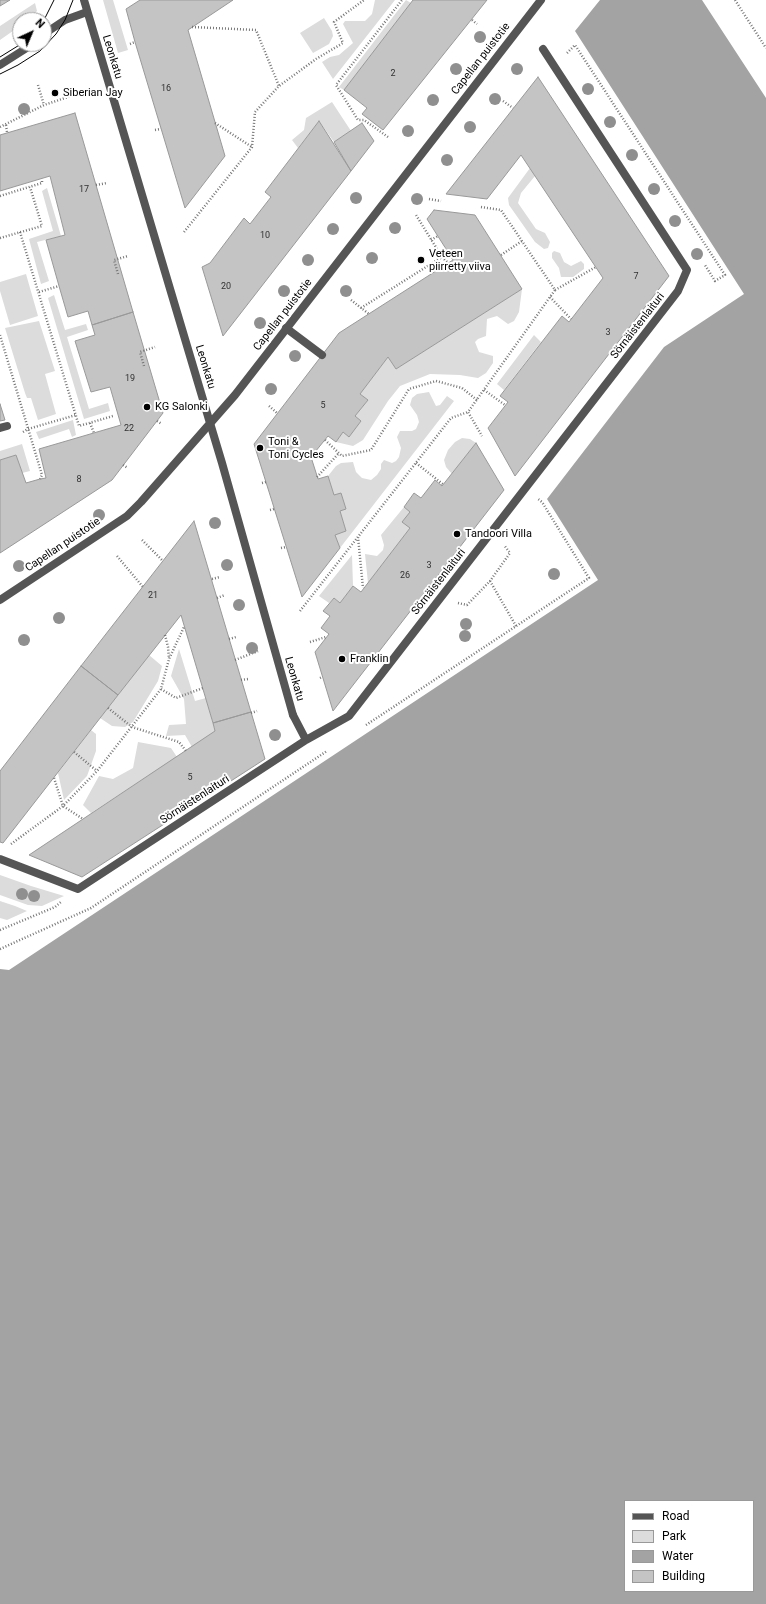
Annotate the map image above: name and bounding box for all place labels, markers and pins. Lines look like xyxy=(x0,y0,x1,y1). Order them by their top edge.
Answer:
place label: Siberian Jay xyxy=(63,86,123,100)
marker: Siberian Jay xyxy=(50,88,60,98)
place label: Veteen piirretty viiva xyxy=(429,247,491,273)
marker: Veteen piirretty viiva xyxy=(416,255,426,265)
place label: KG Salonki xyxy=(155,400,208,414)
marker: KG Salonki xyxy=(142,402,152,412)
place label: Toni & Toni Cycles xyxy=(268,435,324,461)
marker: Toni & Toni Cycles xyxy=(255,443,265,453)
place label: Tandoori Villa xyxy=(465,527,532,541)
marker: Tandoori Villa xyxy=(452,529,462,539)
place label: Franklin xyxy=(350,652,389,666)
marker: Franklin xyxy=(337,654,347,664)

